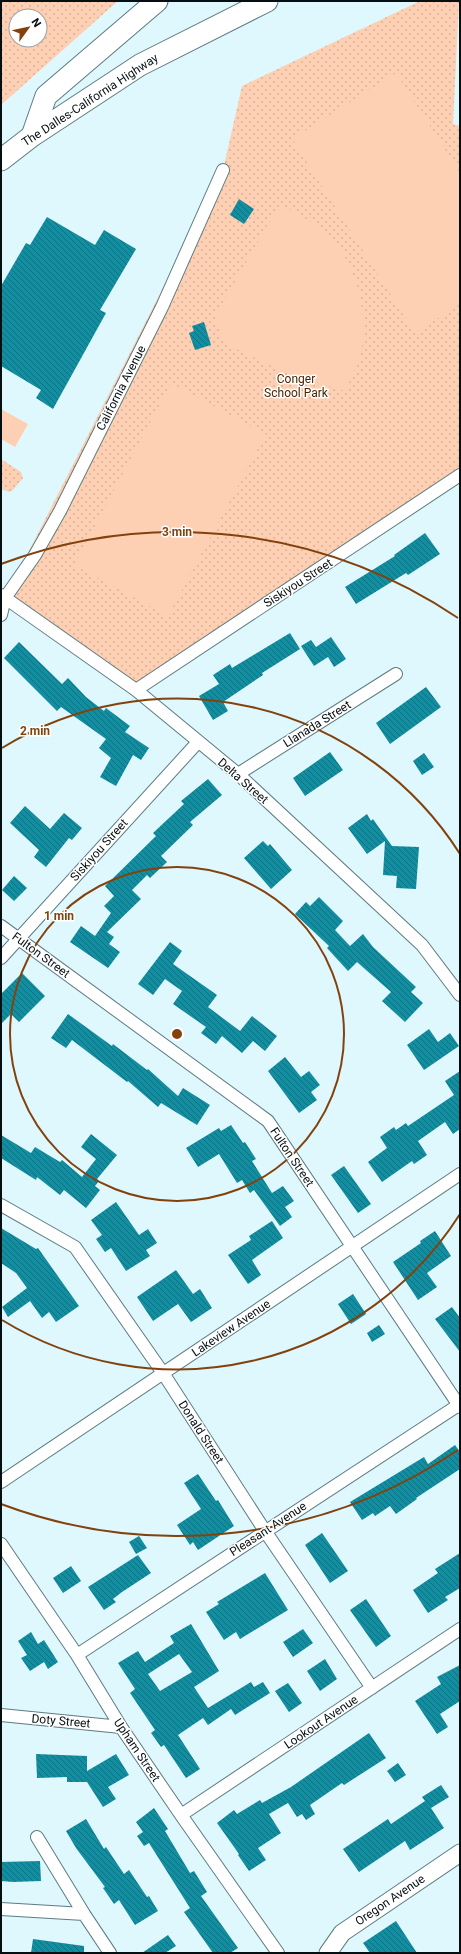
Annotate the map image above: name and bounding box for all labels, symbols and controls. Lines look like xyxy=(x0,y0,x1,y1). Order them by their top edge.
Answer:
north arrow xyxy=(8,8,48,48)
text: N xyxy=(28,16,44,30)
street label: The Dalles-California Highway xyxy=(19,51,161,149)
street label: California Avenue xyxy=(94,343,148,433)
park label: Conger School Park xyxy=(264,372,329,400)
text: 3 min xyxy=(162,525,192,539)
street label: Siskiyou Street xyxy=(261,556,335,610)
street label: Llanada Street xyxy=(281,698,353,750)
text: 2 min xyxy=(20,724,50,738)
street label: Delta Street xyxy=(215,755,271,807)
street label: Siskiyou Street xyxy=(67,816,131,884)
text: 1 min xyxy=(44,909,74,923)
street label: Fulton Street xyxy=(9,929,73,981)
centre of rings xyxy=(170,1027,184,1041)
street label: Fulton Street xyxy=(267,1125,317,1189)
street label: Lakeview Avenue xyxy=(189,1297,273,1359)
street label: Donald Street xyxy=(175,1398,227,1466)
street label: Pleasant Avenue xyxy=(227,1499,309,1559)
street label: Lookout Avenue xyxy=(282,1692,360,1752)
street label: Doty Street xyxy=(31,1711,91,1731)
street label: Upham Street xyxy=(111,1716,163,1784)
street label: Oregon Avenue xyxy=(353,1872,427,1928)

